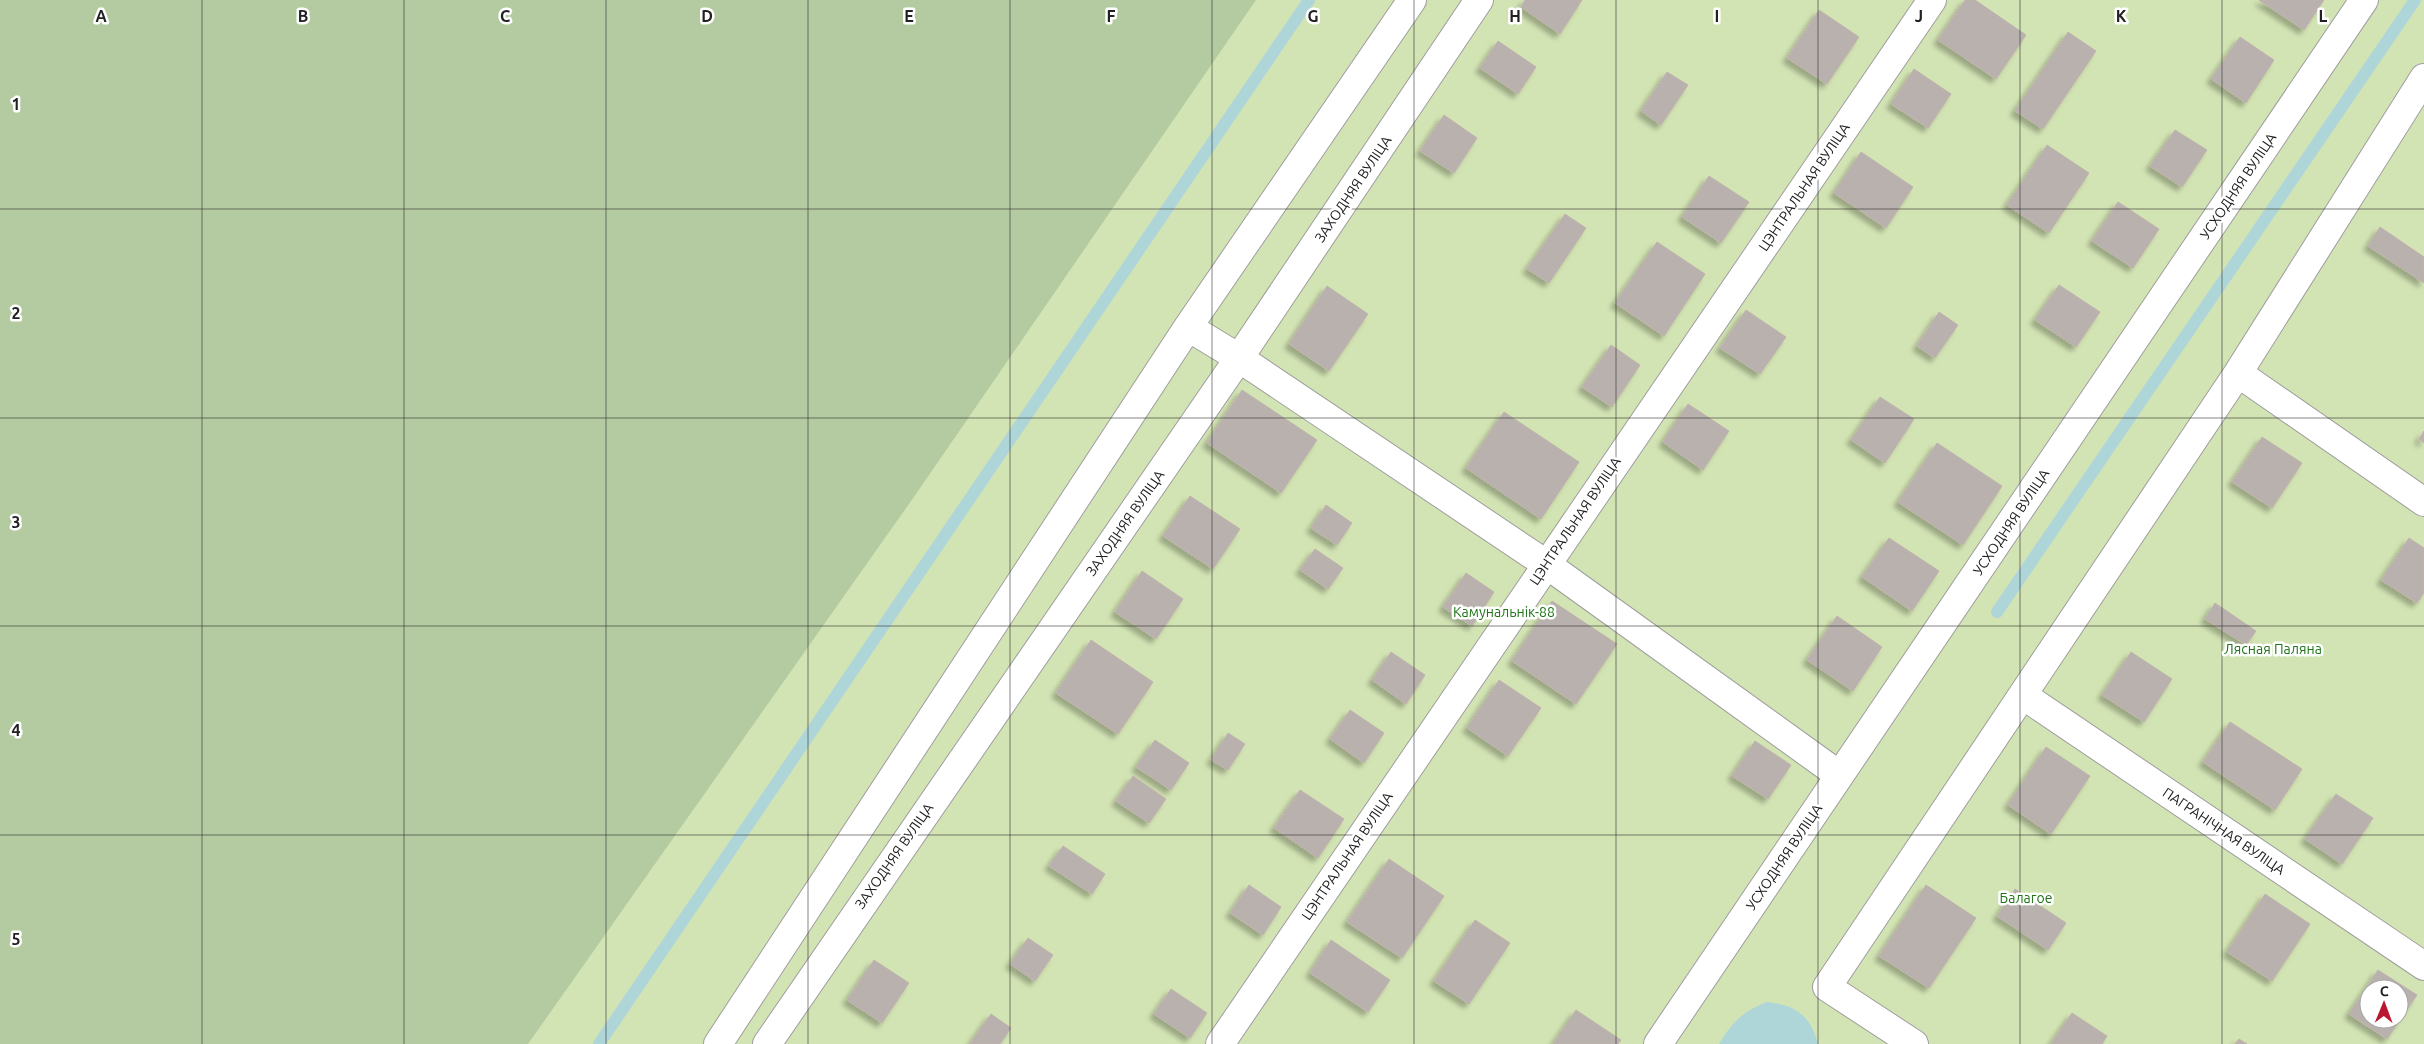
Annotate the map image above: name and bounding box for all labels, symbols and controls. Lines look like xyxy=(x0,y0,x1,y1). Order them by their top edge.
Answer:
text: A xyxy=(95,7,107,25)
text: B xyxy=(298,7,308,25)
text: C xyxy=(500,7,510,25)
text: D xyxy=(701,7,713,25)
text: E xyxy=(904,7,914,25)
text: F xyxy=(1107,7,1116,25)
text: G xyxy=(1307,7,1319,25)
text: H xyxy=(1509,7,1521,25)
text: I xyxy=(1715,7,1719,25)
text: J xyxy=(1915,7,1923,25)
text: K xyxy=(2116,7,2127,25)
text: L xyxy=(2319,7,2328,25)
text: 1 xyxy=(11,95,21,113)
street label: ЦЭНТРАЛЬНАЯ ВУЛІЦА xyxy=(1755,120,1853,254)
street label: УСХОДНЯЯ ВУЛІЦА xyxy=(2197,130,2279,242)
street label: ЗАХОДНЯЯ ВУЛІЦА xyxy=(1311,133,1395,245)
text: 2 xyxy=(11,304,21,322)
street label: ЦЭНТРАЛЬНАЯ ВУЛІЦА xyxy=(1526,454,1624,588)
street label: УСХОДНЯЯ ВУЛІЦА xyxy=(1970,466,2052,578)
street label: ЗАХОДНЯЯ ВУЛІЦА xyxy=(1083,467,1167,579)
text: 3 xyxy=(11,513,21,531)
park label: Камунальнік-88 xyxy=(1453,604,1555,620)
park label: Лясная Паляна xyxy=(2224,641,2322,657)
text: 4 xyxy=(11,721,21,739)
street label: ПАГРАНІЧНАЯ ВУЛІЦА xyxy=(2160,784,2288,878)
street label: ЦЭНТРАЛЬНАЯ ВУЛІЦА xyxy=(1298,789,1396,923)
street label: ЗАХОДНЯЯ ВУЛІЦА xyxy=(852,800,936,912)
street label: УСХОДНЯЯ ВУЛІЦА xyxy=(1743,801,1825,913)
park label: Балагое xyxy=(2000,890,2052,906)
text: 5 xyxy=(11,930,21,948)
north arrow xyxy=(2359,979,2409,1029)
text: С xyxy=(2380,983,2389,999)

